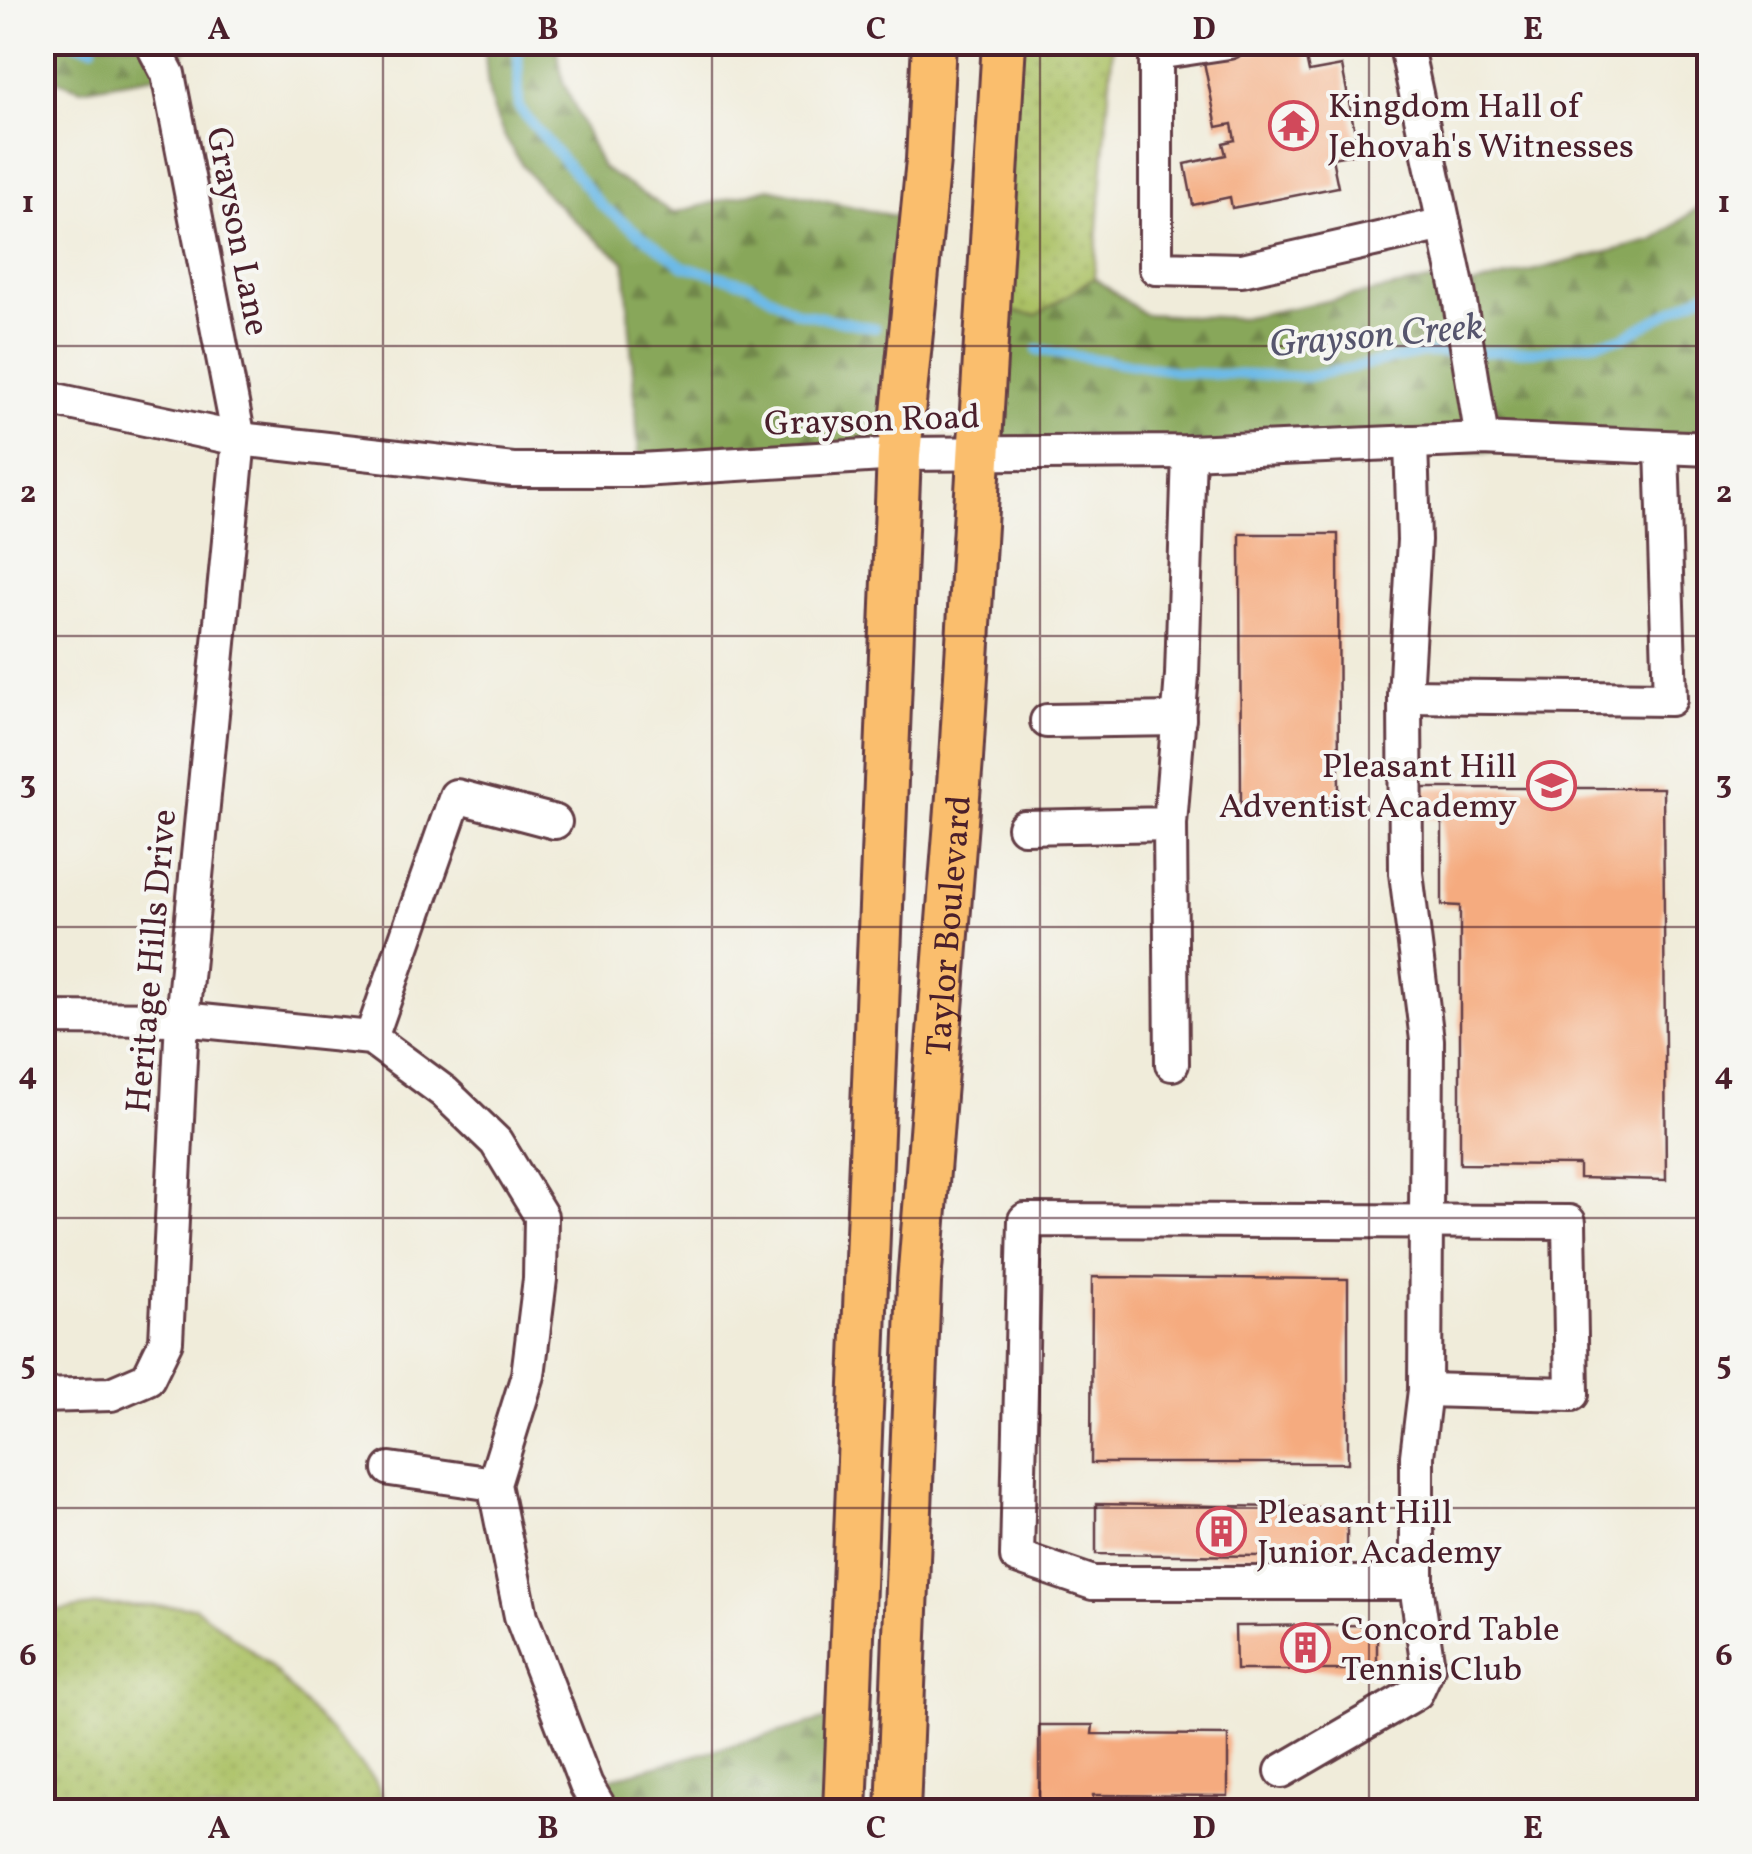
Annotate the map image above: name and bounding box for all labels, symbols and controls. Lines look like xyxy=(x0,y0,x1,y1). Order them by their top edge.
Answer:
text: A xyxy=(208,9,231,53)
text: B xyxy=(537,9,559,53)
text: C xyxy=(866,9,886,53)
text: D xyxy=(1192,9,1216,53)
text: E xyxy=(1523,9,1543,53)
place label: Kingdom Hall of Jehovah's Witnesses xyxy=(1328,84,1634,172)
temple icon: Kingdom Hall of Jehovah's Witnesses xyxy=(1267,99,1319,151)
street label: Grayson Lane xyxy=(192,123,280,340)
text: 1 xyxy=(22,182,34,226)
text: 1 xyxy=(1718,182,1730,226)
water label: Grayson Creek xyxy=(1267,302,1486,373)
street label: Grayson Road xyxy=(763,394,981,450)
text: 2 xyxy=(20,472,36,516)
text: 2 xyxy=(1716,472,1732,516)
place label: Pleasant Hill Adventist Academy xyxy=(1219,744,1517,832)
school or university icon: Pleasant Hill Adventist Academy xyxy=(1526,759,1578,811)
text: 3 xyxy=(20,763,36,807)
text: 3 xyxy=(1716,763,1732,807)
street label: Taylor Boulevard xyxy=(916,793,985,1058)
street label: Heritage Hills Drive xyxy=(116,807,190,1115)
text: 4 xyxy=(18,1054,38,1098)
text: 4 xyxy=(1714,1054,1734,1098)
text: 5 xyxy=(20,1344,36,1388)
text: 5 xyxy=(1716,1344,1732,1388)
place label: Pleasant Hill Junior Academy xyxy=(1257,1490,1502,1578)
building icon: Pleasant Hill Junior Academy xyxy=(1196,1505,1248,1557)
place label: Concord Table Tennis Club xyxy=(1341,1607,1560,1695)
building icon: Concord Table Tennis Club xyxy=(1280,1622,1332,1674)
text: 6 xyxy=(19,1635,37,1679)
text: 6 xyxy=(1715,1635,1733,1679)
text: A xyxy=(208,1808,231,1852)
text: B xyxy=(537,1808,559,1852)
text: C xyxy=(866,1808,886,1852)
text: D xyxy=(1192,1808,1216,1852)
text: E xyxy=(1523,1808,1543,1852)

